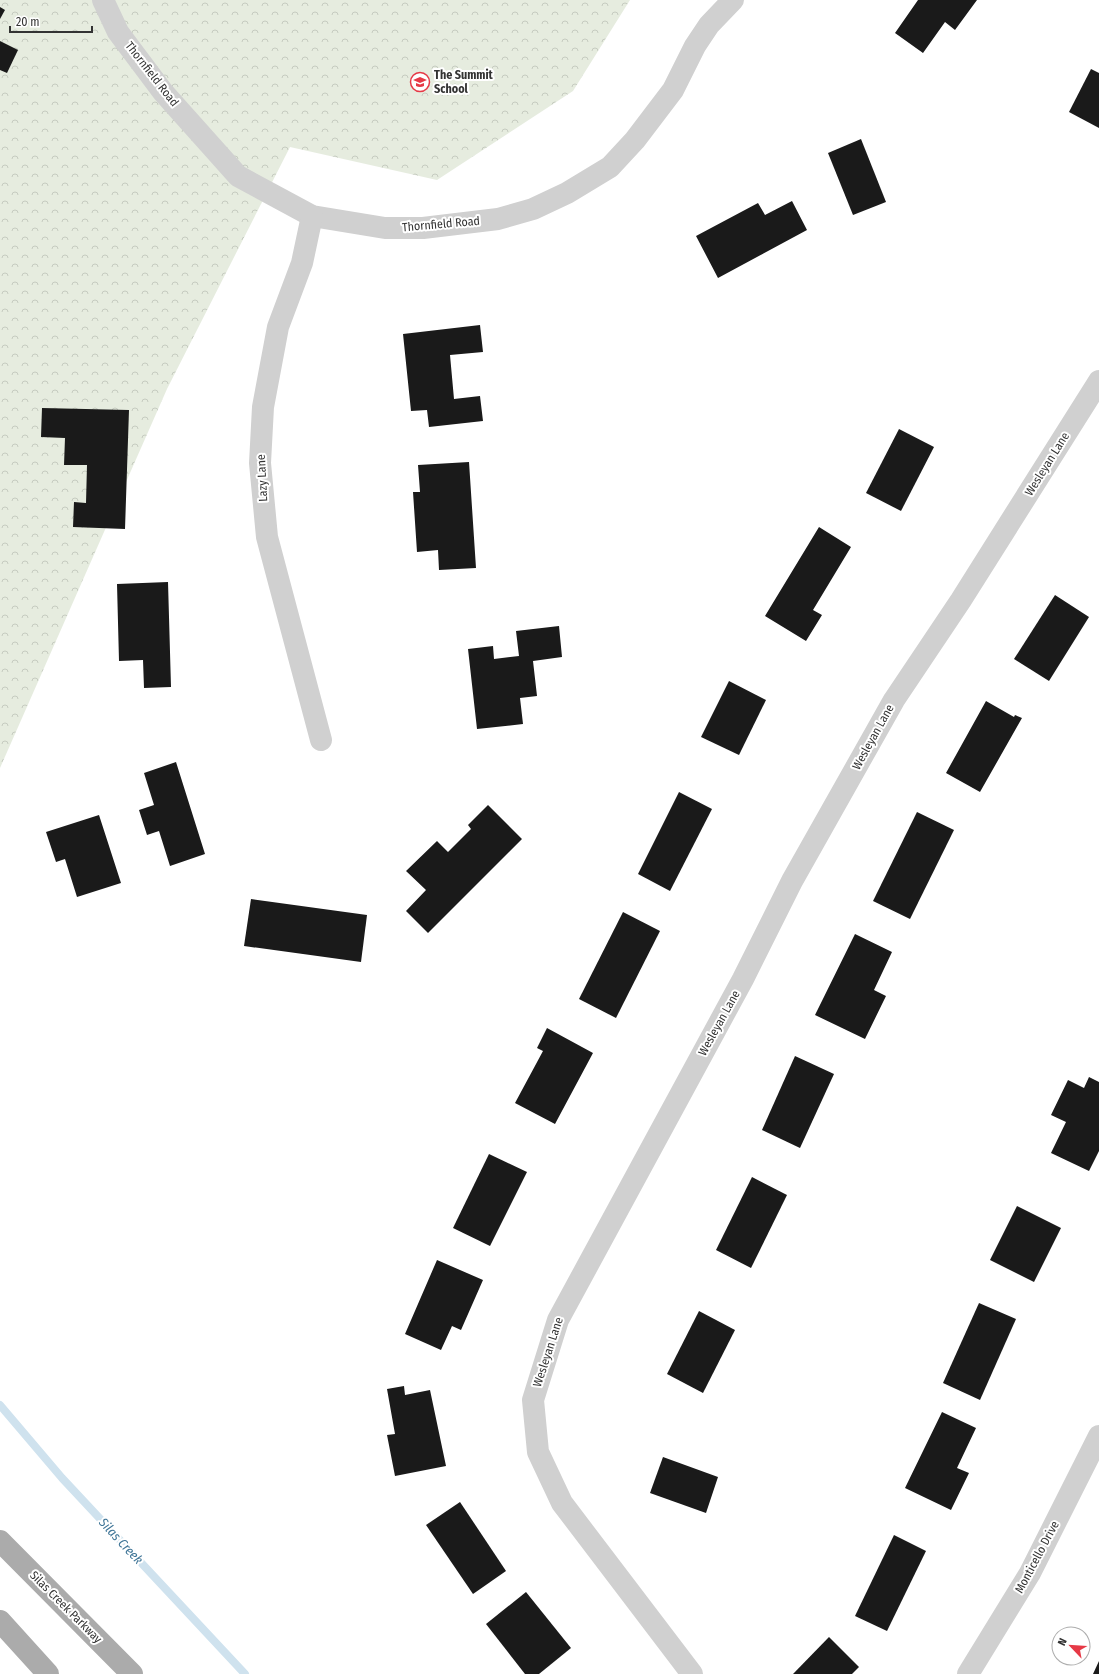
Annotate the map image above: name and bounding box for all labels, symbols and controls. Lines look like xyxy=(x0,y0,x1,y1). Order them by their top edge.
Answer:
scale bar xyxy=(10,8,92,34)
text: 20 m xyxy=(16,15,40,29)
street label: Thornfield Road xyxy=(122,39,182,109)
place label: The Summit School xyxy=(434,68,494,96)
school or university icon: The Summit School xyxy=(409,71,431,93)
street label: Thornfield Road xyxy=(401,214,481,234)
street label: Wesleyan Lane xyxy=(1022,429,1072,498)
street label: Lazy Lane xyxy=(254,454,270,502)
street label: Wesleyan Lane xyxy=(849,702,897,772)
street label: Wesleyan Lane xyxy=(695,988,743,1058)
street label: Wesleyan Lane xyxy=(530,1315,566,1389)
water label: Silas Creek xyxy=(95,1514,146,1568)
street label: Monticello Drive xyxy=(1012,1518,1062,1596)
street label: Silas Creek Parkway xyxy=(27,1568,105,1646)
north arrow xyxy=(1051,1626,1091,1666)
text: N xyxy=(1055,1636,1070,1648)

